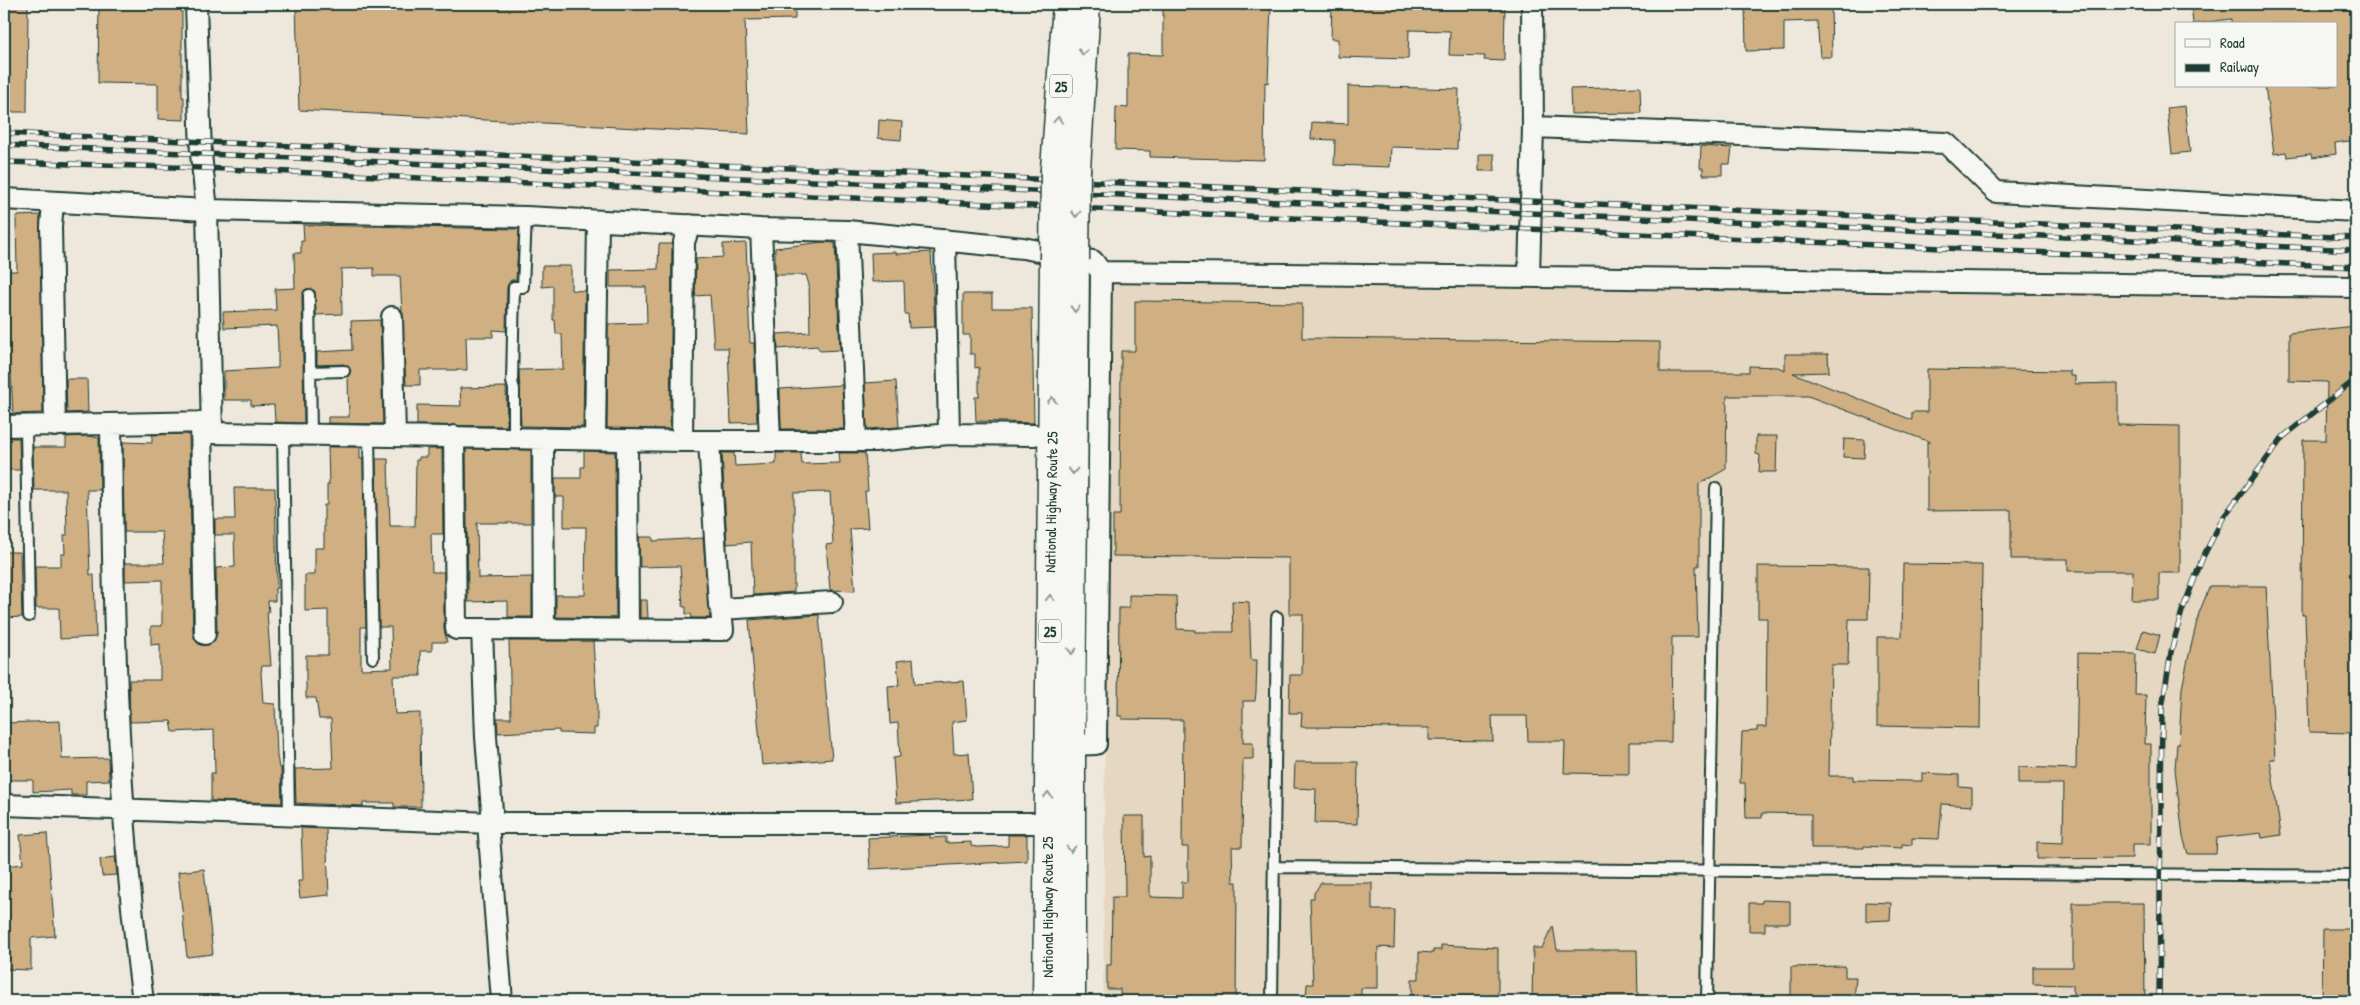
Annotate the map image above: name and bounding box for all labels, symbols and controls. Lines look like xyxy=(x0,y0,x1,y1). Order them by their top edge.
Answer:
legend xyxy=(2175,22,2338,88)
text: Road xyxy=(2220,32,2245,53)
one-way arrow xyxy=(1077,49,1088,57)
text: Railway xyxy=(2220,56,2259,77)
road number: 25 xyxy=(1050,74,1072,98)
one-way arrow xyxy=(1052,116,1063,124)
one-way arrow xyxy=(1071,211,1081,219)
one-way arrow xyxy=(1070,306,1080,313)
one-way arrow xyxy=(1047,396,1057,404)
street label: National Highway Route 25 xyxy=(1039,431,1063,573)
one-way arrow xyxy=(1068,468,1078,476)
one-way arrow xyxy=(1045,593,1055,601)
road number: 25 xyxy=(1039,620,1061,642)
one-way arrow xyxy=(1067,648,1077,656)
one-way arrow xyxy=(1043,791,1053,798)
street label: National Highway Route 25 xyxy=(1037,836,1058,978)
one-way arrow xyxy=(1066,846,1076,853)

